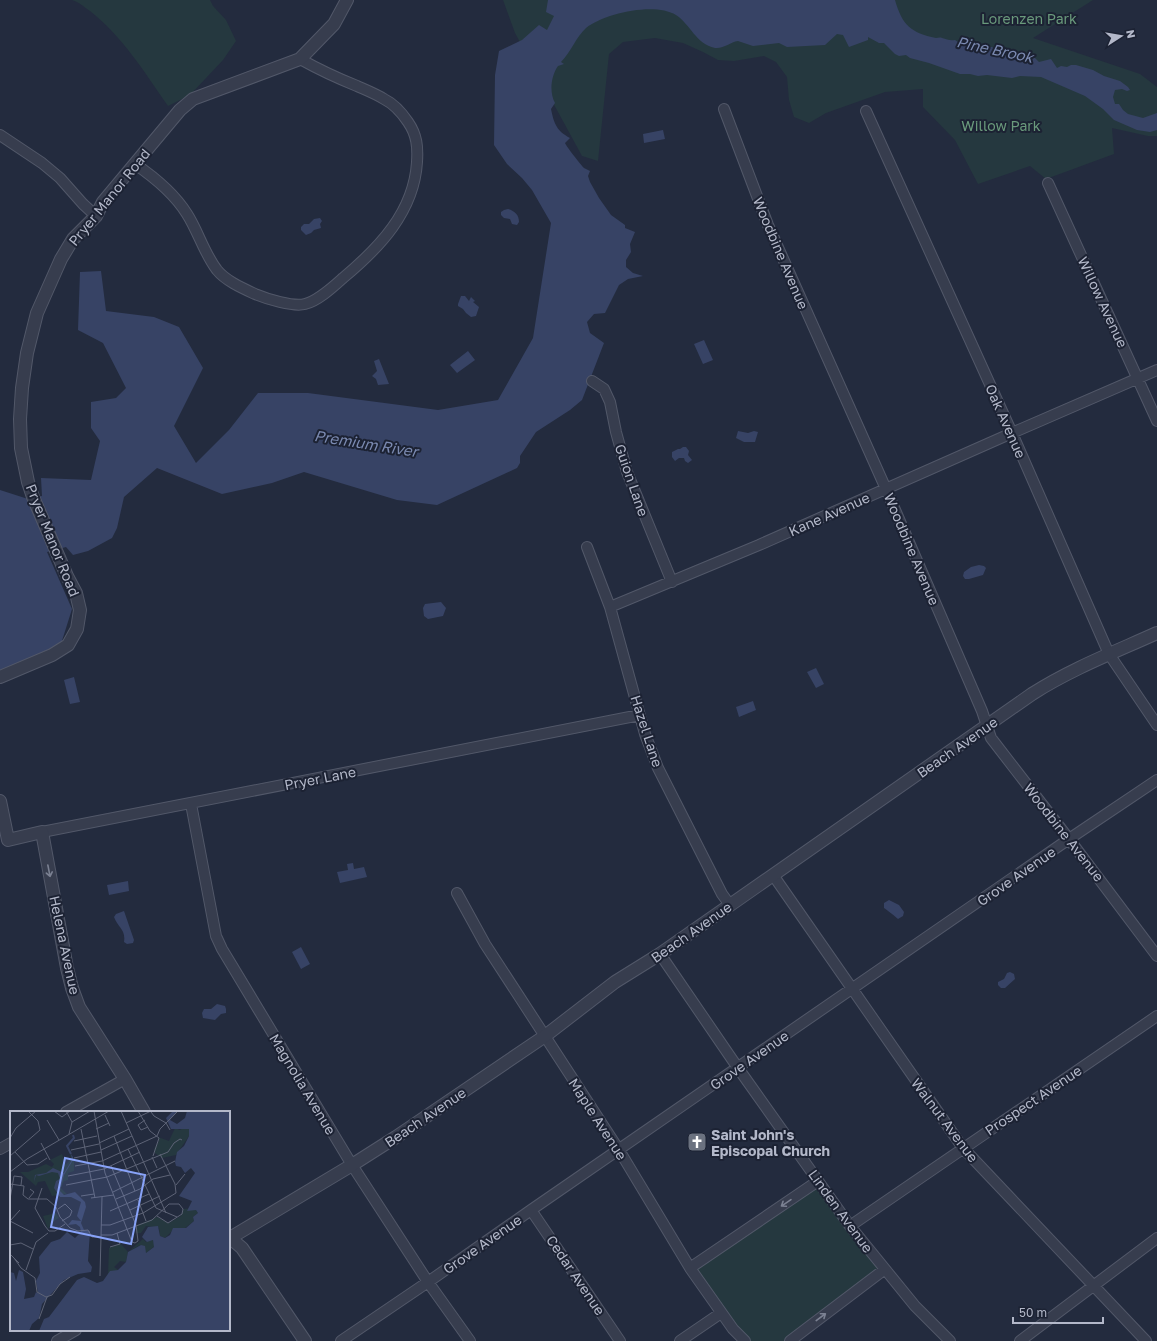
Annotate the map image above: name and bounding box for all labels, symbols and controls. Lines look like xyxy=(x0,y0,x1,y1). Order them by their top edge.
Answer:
park label: Lorenzen Park xyxy=(981,10,1077,27)
north arrow xyxy=(1101,16,1141,56)
text: N xyxy=(1124,28,1138,39)
water label: Pine Brook xyxy=(955,32,1036,66)
park label: Willow Park xyxy=(961,117,1041,134)
street label: Pryer Manor Road xyxy=(65,145,153,249)
street label: Woodbine Avenue xyxy=(750,194,812,312)
street label: Willow Avenue xyxy=(1074,254,1132,350)
street label: Oak Avenue xyxy=(982,381,1030,461)
water label: Premium River xyxy=(313,426,421,460)
street label: Guion Lane xyxy=(612,442,652,518)
street label: Pryer Manor Road xyxy=(23,481,83,599)
street label: Kane Avenue xyxy=(786,489,872,539)
street label: Woodbine Avenue xyxy=(881,490,943,608)
street label: Hazel Lane xyxy=(627,693,667,769)
street label: Beach Avenue xyxy=(913,713,1001,781)
street label: Pryer Lane xyxy=(283,763,357,793)
street label: Woodbine Avenue xyxy=(1020,779,1108,885)
street label: Grove Avenue xyxy=(973,843,1059,909)
one-way arrow xyxy=(45,864,53,877)
street label: Helena Avenue xyxy=(46,894,84,996)
street label: Beach Avenue xyxy=(647,898,735,966)
street label: Grove Avenue xyxy=(706,1027,792,1093)
street label: Magnolia Avenue xyxy=(266,1030,340,1138)
street label: Prospect Avenue xyxy=(981,1061,1085,1139)
street label: Maple Avenue xyxy=(565,1075,631,1163)
street label: Walnut Avenue xyxy=(908,1075,982,1165)
street label: Beach Avenue xyxy=(381,1084,469,1150)
inset map xyxy=(10,1111,230,1331)
place label: Saint John's Episcopal Church xyxy=(711,1126,830,1159)
church icon: Saint John's Episcopal Church xyxy=(686,1131,708,1153)
street label: Linden Avenue xyxy=(805,1166,877,1256)
one-way arrow xyxy=(781,1199,792,1207)
street label: Grove Avenue xyxy=(439,1211,525,1277)
street label: Cedar Avenue xyxy=(543,1232,609,1318)
scale bar xyxy=(1013,1299,1103,1325)
text: 50 m xyxy=(1019,1305,1047,1320)
one-way arrow xyxy=(815,1313,826,1322)

